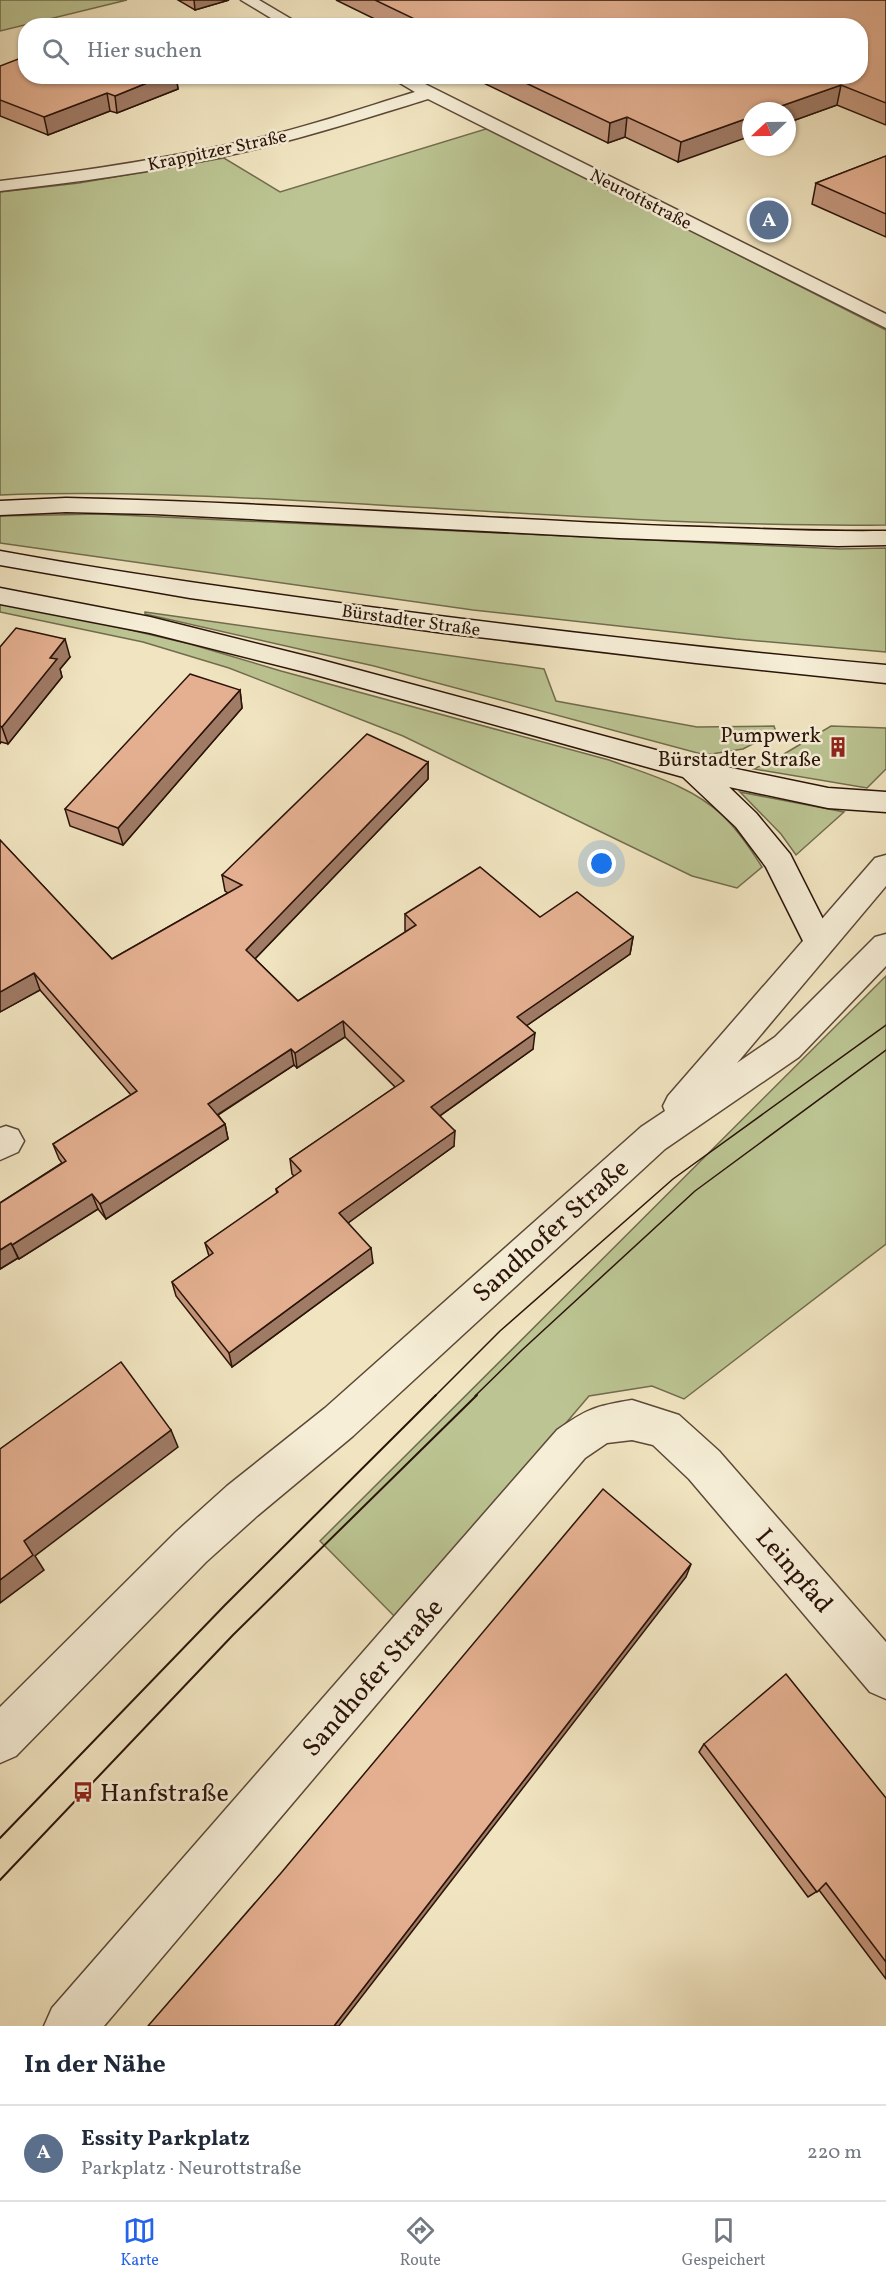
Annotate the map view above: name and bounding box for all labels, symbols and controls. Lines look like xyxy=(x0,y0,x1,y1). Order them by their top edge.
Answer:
search box xyxy=(18,18,868,84)
icon: search xyxy=(39,35,72,68)
text: Hier suchen xyxy=(87,36,202,67)
north arrow xyxy=(742,102,796,156)
street label: Krappitzer Straße xyxy=(145,124,289,178)
street label: Neurottstraße xyxy=(585,164,696,237)
pin: A xyxy=(750,198,788,242)
street label: Bürstadter Straße xyxy=(340,599,482,644)
place label: Pumpwerk Bürstadter Straße xyxy=(658,722,822,775)
building icon: Pumpwerk Bürstadter Straße xyxy=(826,735,850,759)
your location xyxy=(587,849,616,878)
street label: Sandhofer Straße xyxy=(465,1151,637,1312)
street label: Leinpfad xyxy=(747,1521,840,1621)
street label: Sandhofer Straße xyxy=(295,1591,452,1765)
place label: Hanfstraße xyxy=(100,1776,229,1812)
bus stop icon: Hanfstraße xyxy=(71,1780,95,1804)
text: In der Nähe xyxy=(24,2047,166,2083)
text: Essity Parkplatz xyxy=(81,2124,250,2155)
text: A xyxy=(36,2139,51,2167)
text: 220 m xyxy=(807,2139,862,2167)
text: Parkplatz · Neurottstraße xyxy=(81,2155,302,2183)
tab: Karte xyxy=(120,2214,159,2272)
tab: Route xyxy=(400,2214,441,2272)
tab: Gespeichert xyxy=(682,2214,766,2272)

